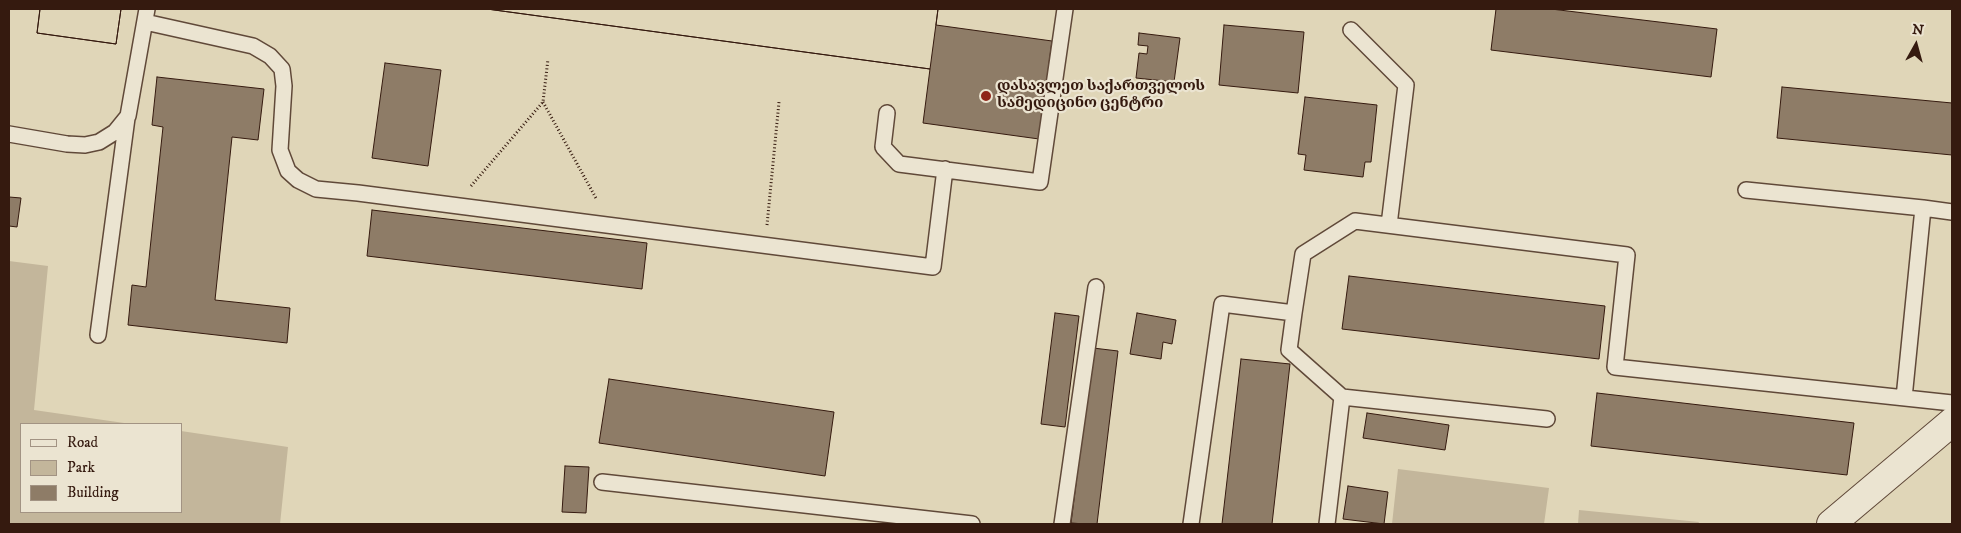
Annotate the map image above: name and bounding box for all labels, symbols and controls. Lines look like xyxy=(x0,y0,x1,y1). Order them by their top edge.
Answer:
north arrow xyxy=(1891,20,1941,70)
text: N xyxy=(1911,20,1925,40)
place label: დასავლეთ საქართველოს სამედიცინო ცენტრი xyxy=(997,78,1205,113)
marker: დასავლეთ საქართველოს სამედიცინო ცენტრი xyxy=(979,89,993,103)
legend xyxy=(20,423,182,513)
text: Road xyxy=(67,433,98,452)
text: Park xyxy=(67,458,95,477)
text: Building xyxy=(67,483,119,502)

